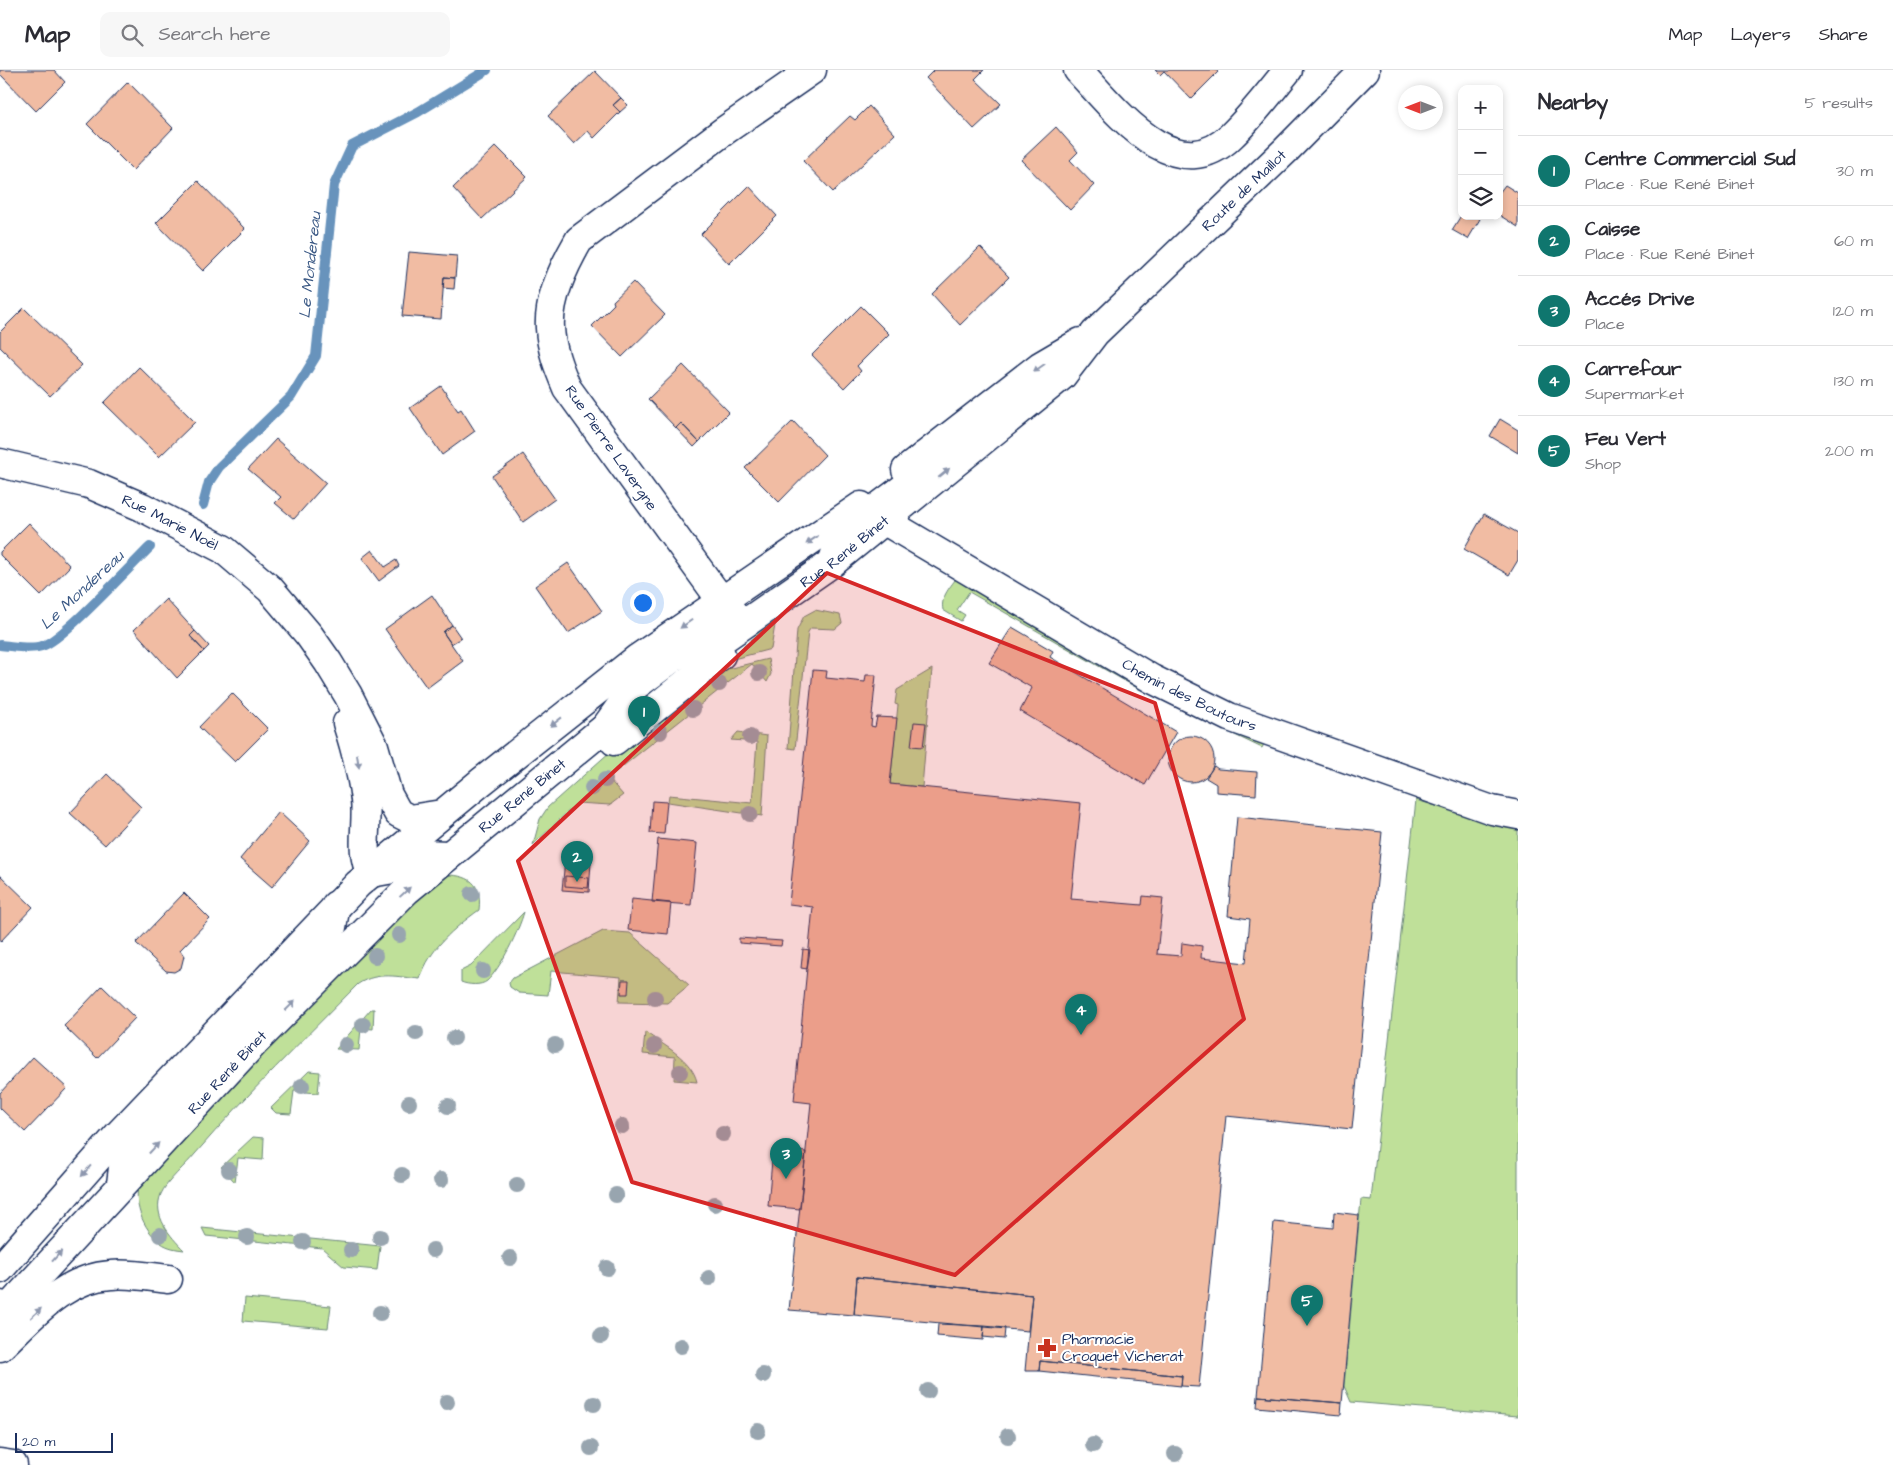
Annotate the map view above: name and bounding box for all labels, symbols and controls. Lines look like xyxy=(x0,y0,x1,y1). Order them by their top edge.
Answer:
search box xyxy=(100,12,450,57)
text: Map xyxy=(25,18,70,52)
icon: search xyxy=(118,21,146,49)
text: Search here xyxy=(158,21,271,48)
text: Map xyxy=(1668,22,1702,47)
text: Layers xyxy=(1730,22,1791,47)
text: Share xyxy=(1819,22,1868,47)
north arrow xyxy=(1398,85,1443,130)
map controls xyxy=(1458,85,1503,220)
button: + xyxy=(1458,85,1503,130)
text: Nearby xyxy=(1538,88,1608,117)
text: 5 results xyxy=(1805,92,1873,114)
button: − xyxy=(1458,130,1503,175)
street label: Route de Maillot xyxy=(1197,145,1291,236)
text: Centre Commercial Sud xyxy=(1585,146,1796,173)
text: 1 xyxy=(1553,160,1555,182)
text: 30 m xyxy=(1836,160,1873,182)
text: Place · Rue René Binet xyxy=(1585,173,1754,195)
button: layers xyxy=(1458,175,1503,220)
water label: Le Mondereau xyxy=(293,210,327,319)
text: Caisse xyxy=(1585,216,1640,243)
text: 2 xyxy=(1549,230,1559,252)
text: 60 m xyxy=(1834,230,1873,252)
text: Place · Rue René Binet xyxy=(1585,243,1754,265)
text: Accés Drive xyxy=(1585,286,1694,313)
text: 3 xyxy=(1550,300,1558,322)
text: 120 m xyxy=(1833,300,1873,322)
text: Place xyxy=(1585,313,1625,335)
text: Carrefour xyxy=(1585,356,1681,383)
one-way arrow xyxy=(1032,363,1045,373)
text: 4 xyxy=(1549,370,1559,392)
text: 130 m xyxy=(1834,370,1873,392)
street label: Rue Pierre Lavergne xyxy=(559,381,662,515)
text: Supermarket xyxy=(1585,383,1684,405)
text: Feu Vert xyxy=(1585,426,1666,453)
text: 5 xyxy=(1548,440,1560,462)
text: 200 m xyxy=(1825,440,1873,462)
text: Shop xyxy=(1585,453,1621,475)
one-way arrow xyxy=(937,467,950,478)
street label: Rue Marie Noël xyxy=(119,489,222,555)
street label: Rue René Binet xyxy=(796,510,893,593)
one-way arrow xyxy=(805,535,818,545)
water label: Le Mondereau xyxy=(35,545,129,635)
your location xyxy=(630,590,656,616)
one-way arrow xyxy=(679,619,693,629)
street label: Chemin des Boutours xyxy=(1118,653,1260,737)
pin: 1 xyxy=(628,696,660,737)
one-way arrow xyxy=(550,717,563,728)
street label: Rue René Binet xyxy=(474,753,570,838)
one-way arrow xyxy=(354,754,362,770)
pin: 2 xyxy=(561,841,593,882)
one-way arrow xyxy=(399,886,411,898)
pin: 4 xyxy=(1065,994,1097,1035)
one-way arrow xyxy=(284,1000,296,1012)
street label: Rue René Binet xyxy=(183,1026,271,1119)
pin: 3 xyxy=(770,1138,802,1179)
one-way arrow xyxy=(148,1143,160,1155)
one-way arrow xyxy=(80,1165,91,1178)
one-way arrow xyxy=(51,1250,63,1262)
pin: 5 xyxy=(1291,1285,1323,1326)
one-way arrow xyxy=(29,1307,41,1319)
place label: Pharmacie Croquet Vicherat xyxy=(1062,1329,1184,1367)
pharmacy icon: Pharmacie Croquet Vicherat xyxy=(1036,1337,1058,1359)
scale bar xyxy=(15,1430,112,1453)
text: 20 m xyxy=(22,1432,55,1452)

